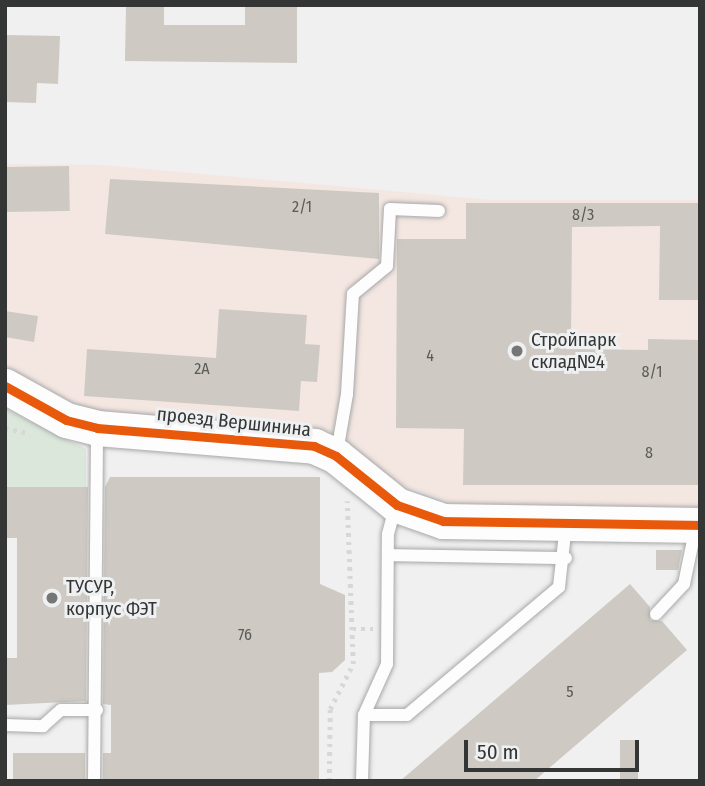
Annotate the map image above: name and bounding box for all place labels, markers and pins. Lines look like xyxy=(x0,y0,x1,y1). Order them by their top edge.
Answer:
place label: Стройпарк склад№4 xyxy=(531,329,616,373)
marker: Стройпарк склад№4 xyxy=(509,343,525,359)
place label: ТУСУР, корпус ФЭТ xyxy=(66,576,157,620)
marker: ТУСУР, корпус ФЭТ xyxy=(44,590,60,606)

